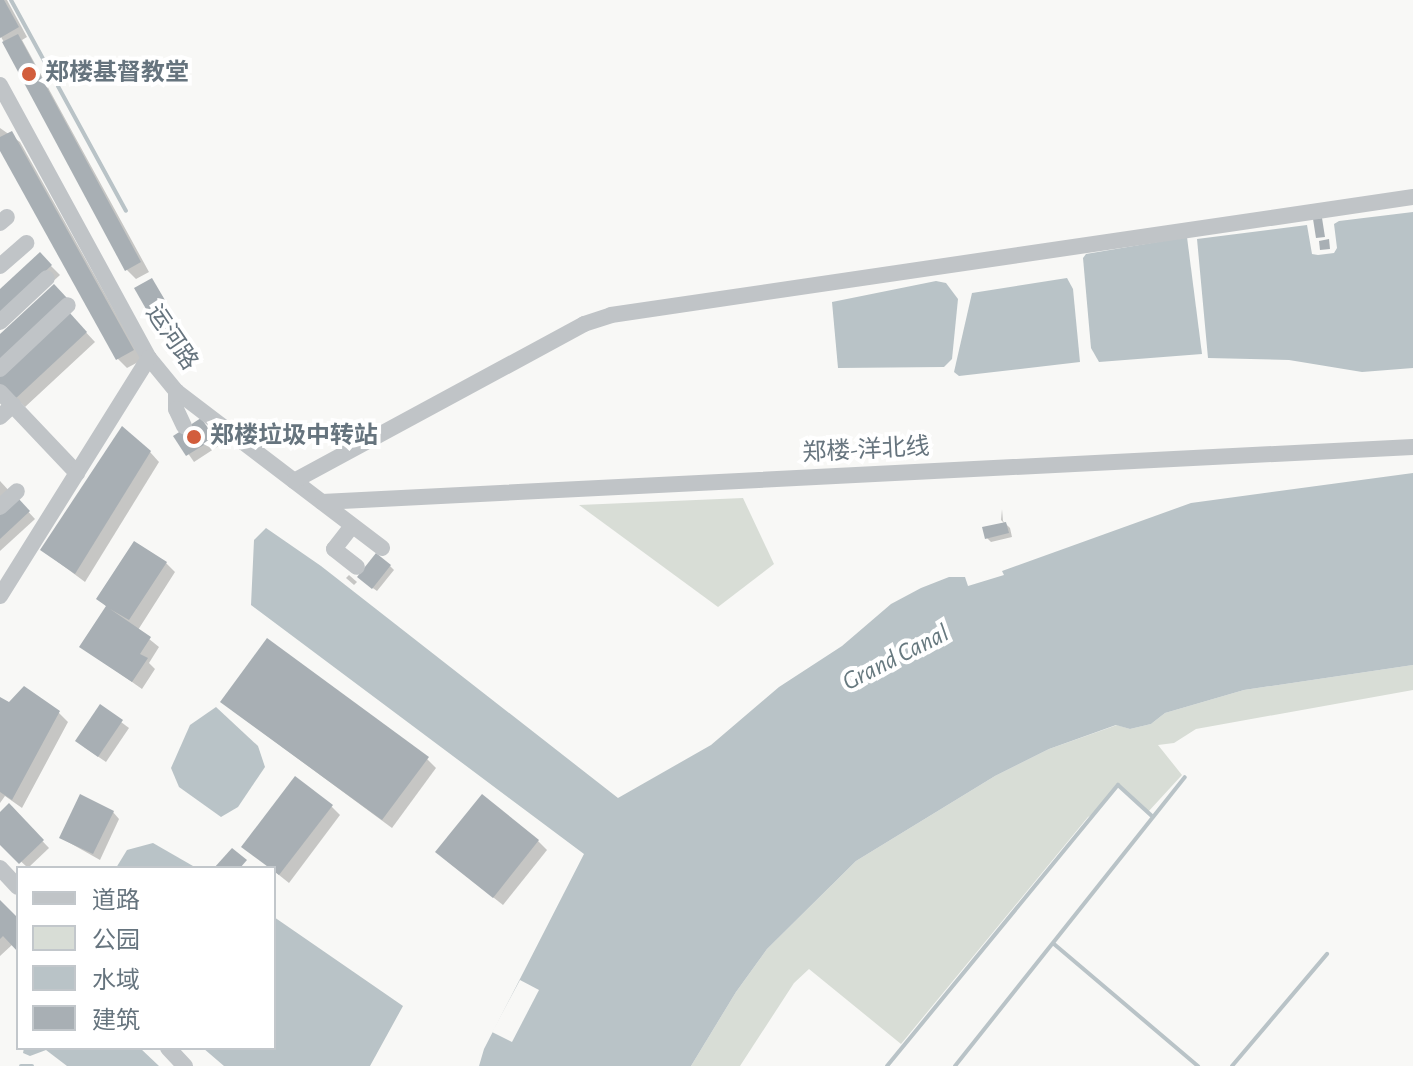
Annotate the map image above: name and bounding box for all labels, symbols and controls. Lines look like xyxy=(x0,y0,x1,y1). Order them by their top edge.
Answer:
place label: 郑楼基督教堂 xyxy=(45,60,189,88)
marker: 郑楼基督教堂 xyxy=(20,65,38,83)
street label: 运河路 xyxy=(139,300,203,376)
place label: 郑楼垃圾中转站 xyxy=(210,423,378,451)
marker: 郑楼垃圾中转站 xyxy=(185,428,203,446)
street label: 郑楼-洋北线 xyxy=(802,433,930,469)
water label: Grand Canal xyxy=(837,618,955,698)
legend xyxy=(16,866,276,1050)
text: 道路 xyxy=(92,889,140,913)
text: 公园 xyxy=(92,929,140,953)
text: 水域 xyxy=(92,969,140,993)
text: 建筑 xyxy=(92,1009,140,1033)

